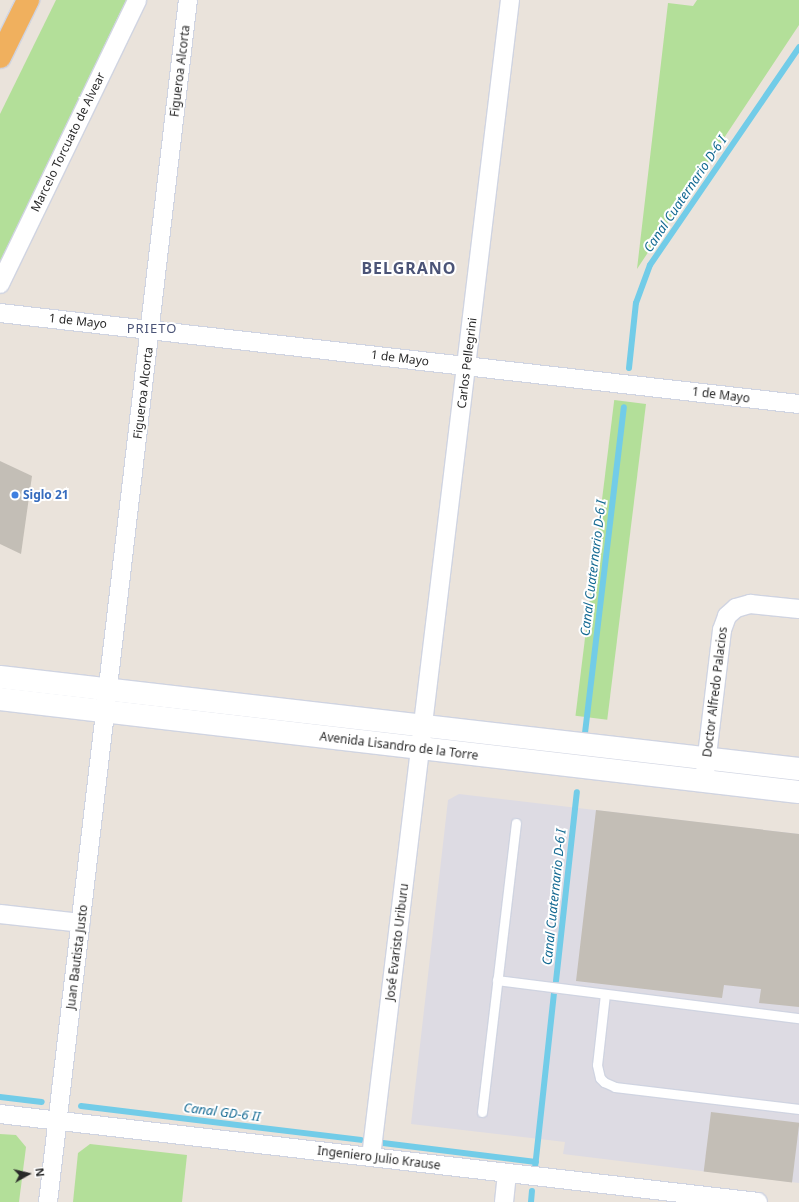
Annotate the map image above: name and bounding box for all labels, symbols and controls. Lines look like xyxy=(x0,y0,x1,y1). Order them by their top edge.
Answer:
street label: Figueroa Alcorta xyxy=(167,24,193,118)
street label: Marcelo Torcuato de Alvear xyxy=(28,70,108,214)
water label: Canal Cuaternario D-6 I xyxy=(640,133,730,255)
district label: BELGRANO xyxy=(361,258,457,278)
street label: 1 de Mayo xyxy=(48,311,108,331)
street label: Carlos Pellegrini xyxy=(454,317,480,409)
district label: PRIETO xyxy=(127,320,177,336)
street label: Figueroa Alcorta xyxy=(130,346,156,440)
street label: 1 de Mayo xyxy=(370,347,430,369)
street label: 1 de Mayo xyxy=(691,384,751,406)
place label: Siglo 21 xyxy=(23,488,69,502)
marker: Siglo 21 xyxy=(10,490,20,500)
water label: Canal Cuaternario D-6 I xyxy=(577,499,609,637)
street label: Doctor Alfredo Palacios xyxy=(700,626,730,758)
street label: Avenida Lisandro de la Torre xyxy=(319,729,479,763)
water label: Canal Cuaternario D-6 I xyxy=(539,828,569,966)
street label: José Evaristo Uriburu xyxy=(383,882,411,1002)
street label: Juan Bautista Justo xyxy=(63,904,91,1010)
water label: Canal GD-6 II xyxy=(183,1100,261,1124)
street label: Ingeniero Julio Krause xyxy=(317,1143,441,1173)
north arrow xyxy=(8,1154,48,1194)
text: N xyxy=(32,1167,48,1178)

